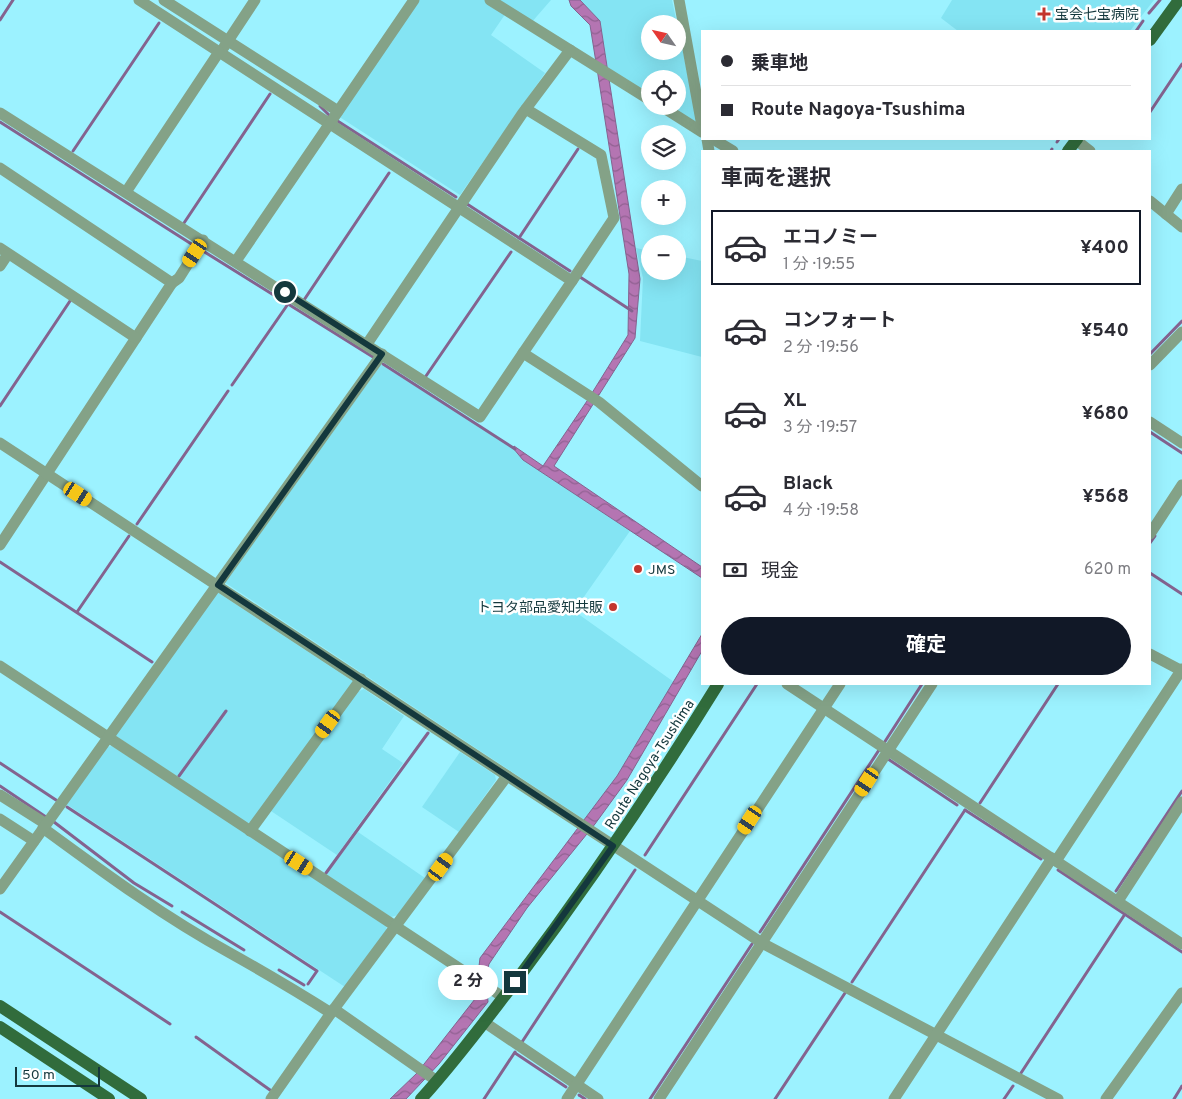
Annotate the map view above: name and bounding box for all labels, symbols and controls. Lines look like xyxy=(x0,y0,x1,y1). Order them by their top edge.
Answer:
marker: 宝会七宝病院 xyxy=(1037,7,1051,21)
place label: 宝会七宝病院 xyxy=(1055,7,1139,24)
north arrow xyxy=(641,15,686,60)
map controls xyxy=(641,15,686,280)
text: 乗車地 xyxy=(751,52,808,76)
button: locate xyxy=(641,70,686,115)
text: Route Nagoya-Tsushima xyxy=(751,98,965,122)
button: layers xyxy=(641,125,686,170)
text: 車両を選択 xyxy=(721,166,831,193)
button: + xyxy=(641,180,686,225)
icon: car xyxy=(723,225,768,270)
text: エコノミー xyxy=(783,226,878,250)
button: − xyxy=(641,235,686,280)
car xyxy=(180,236,209,270)
text: ¥400 xyxy=(1080,236,1129,260)
text: 1 分 · 19:55 xyxy=(783,255,855,275)
route start xyxy=(274,281,296,303)
icon: car xyxy=(723,308,768,353)
text: コンフォート xyxy=(783,309,896,333)
text: ¥540 xyxy=(1081,319,1129,343)
text: 2 分 · 19:56 xyxy=(783,338,859,358)
text: XL xyxy=(783,389,806,413)
icon: car xyxy=(723,391,768,436)
text: ¥680 xyxy=(1082,402,1129,426)
text: 3 分 · 19:57 xyxy=(783,418,857,438)
text: Black xyxy=(783,472,833,496)
icon: car xyxy=(723,474,768,519)
car xyxy=(61,480,94,508)
text: ¥568 xyxy=(1082,485,1129,509)
text: 4 分 · 19:58 xyxy=(783,501,859,521)
icon: cash xyxy=(721,556,749,584)
text: 現金 xyxy=(761,560,799,584)
text: 620 m xyxy=(1084,560,1131,580)
place label: JMS xyxy=(648,562,675,579)
marker: JMS xyxy=(632,563,644,575)
place label: トヨタ部品愛知共販 xyxy=(477,600,603,617)
marker: トヨタ部品愛知共販 xyxy=(607,601,619,613)
button: 確定 xyxy=(721,617,1131,675)
street label: Route Nagoya-Tsushima xyxy=(602,697,699,833)
car xyxy=(313,707,342,741)
car xyxy=(852,765,881,799)
car xyxy=(735,803,764,837)
car xyxy=(282,849,315,877)
car xyxy=(426,850,455,884)
callout: 2 分 xyxy=(438,964,498,1000)
route end xyxy=(504,971,526,993)
text: 2 分 xyxy=(453,972,483,992)
scale bar xyxy=(15,1064,100,1087)
text: 50 m xyxy=(22,1067,55,1084)

